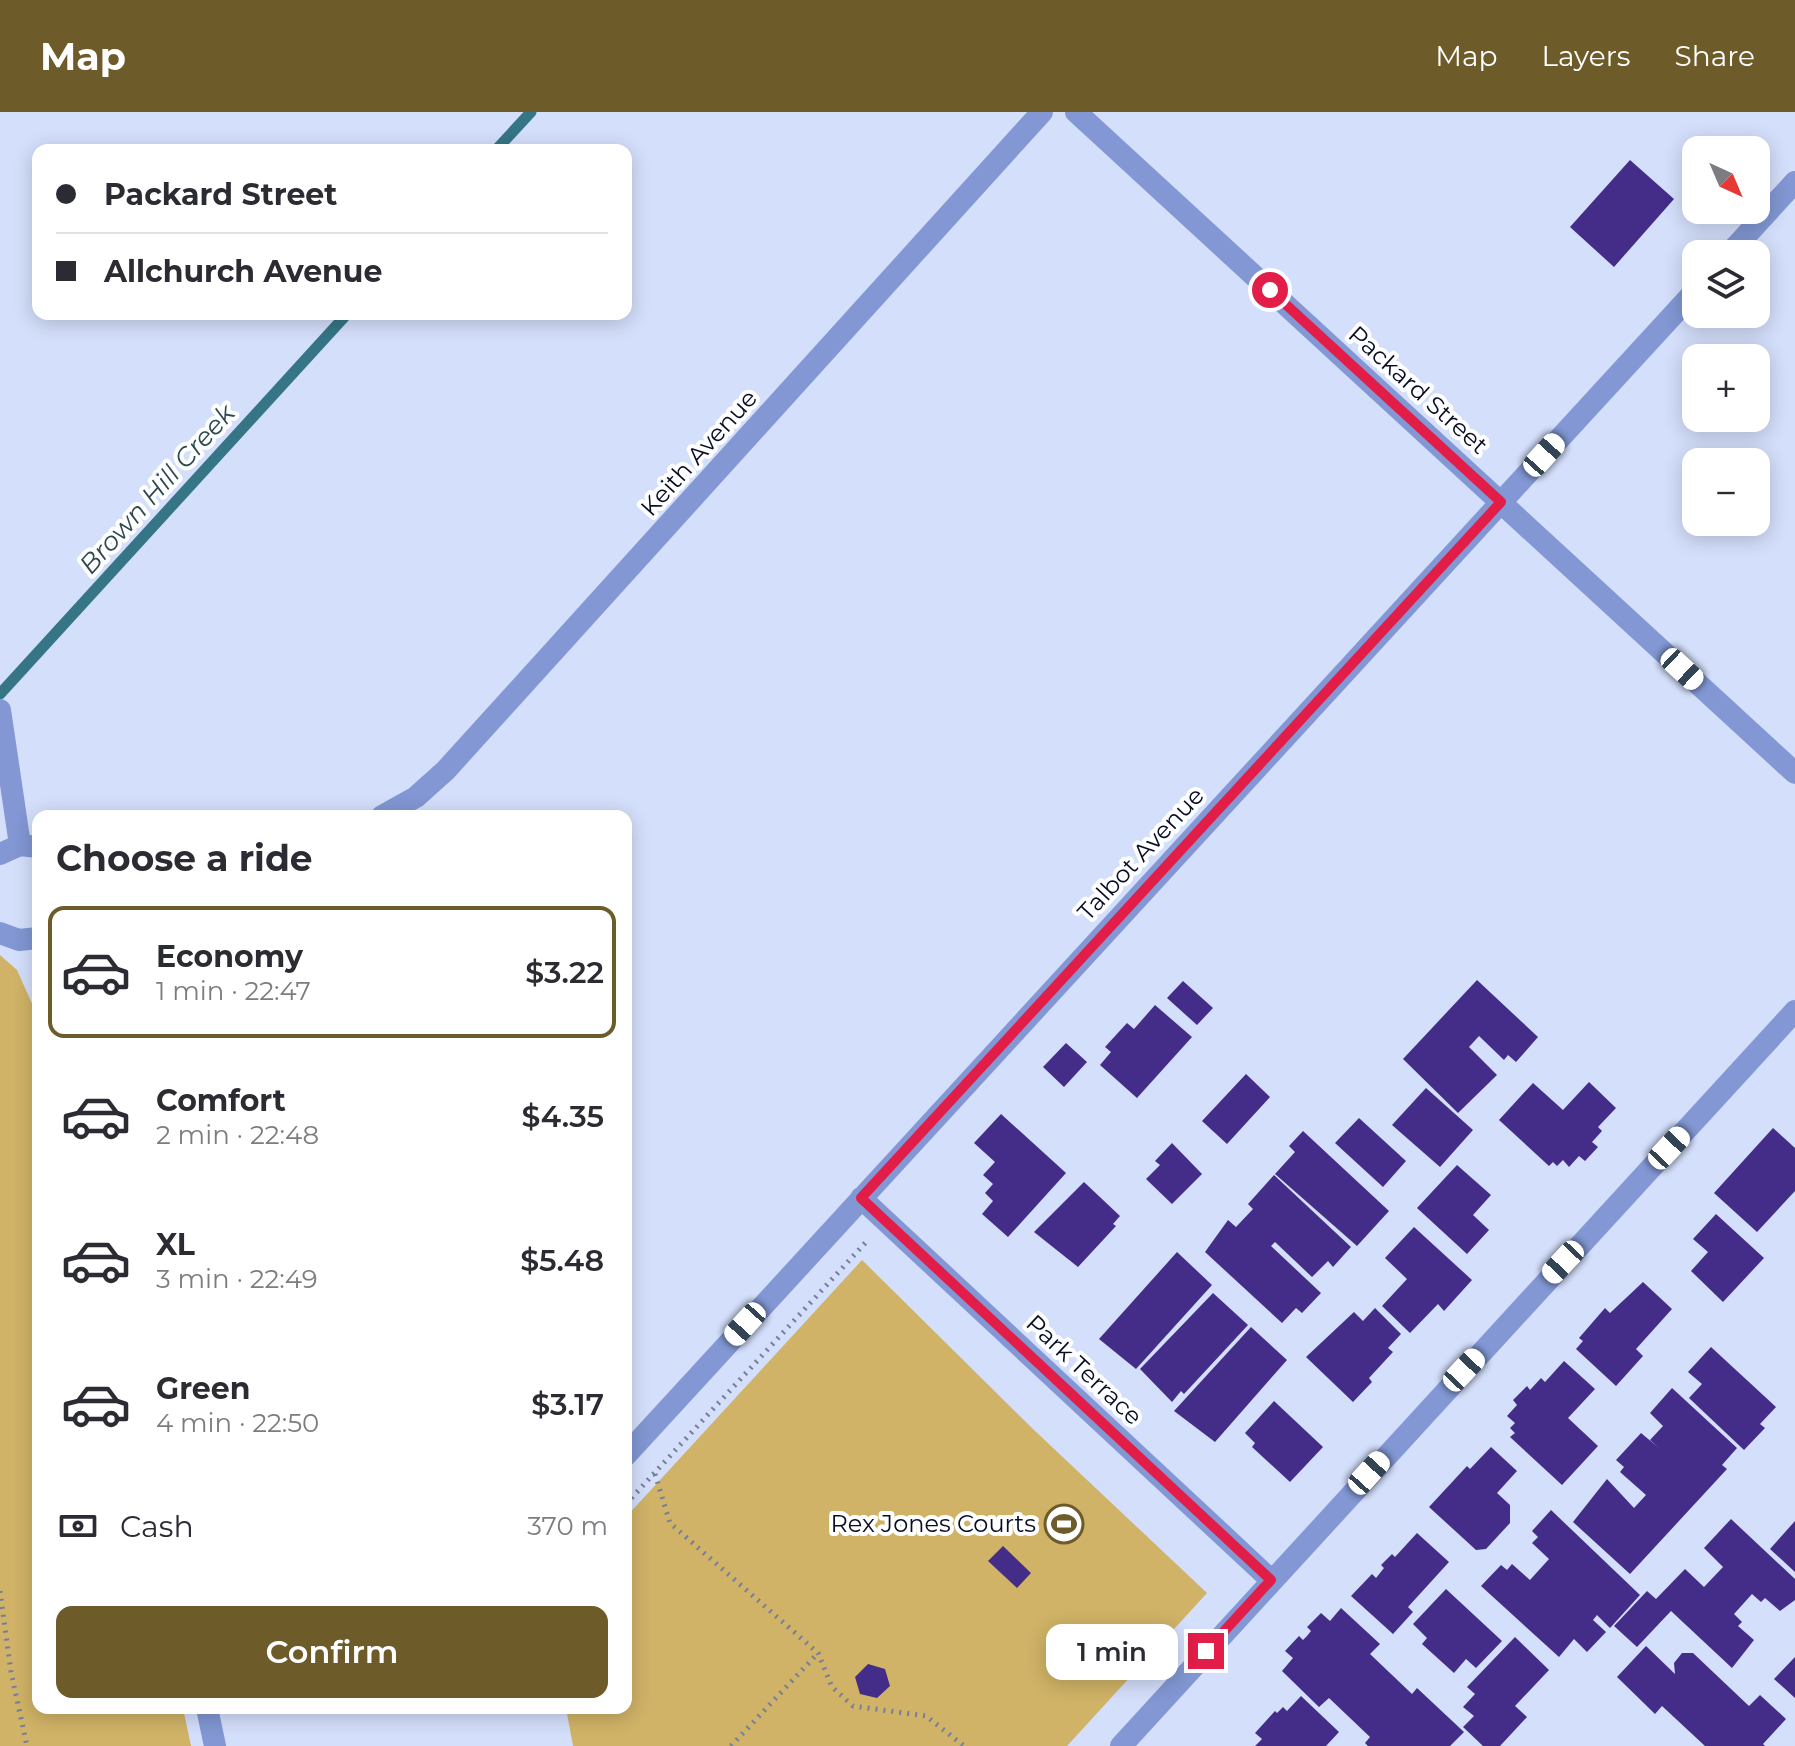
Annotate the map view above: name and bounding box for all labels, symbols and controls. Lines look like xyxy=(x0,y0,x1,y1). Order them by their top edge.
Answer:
text: Map xyxy=(40,33,126,80)
text: Map xyxy=(1435,39,1498,73)
text: Layers xyxy=(1542,39,1631,73)
text: Share xyxy=(1675,39,1755,73)
north arrow xyxy=(1682,136,1770,224)
map controls xyxy=(1682,136,1770,536)
text: Packard Street xyxy=(104,176,337,213)
button: layers xyxy=(1682,240,1770,328)
text: Allchurch Avenue xyxy=(104,253,382,290)
route start xyxy=(1252,272,1288,308)
street label: Packard Street xyxy=(1343,320,1494,460)
button: + xyxy=(1682,344,1770,432)
street label: Keith Avenue xyxy=(634,383,763,522)
water label: Brown Hill Creek xyxy=(72,396,243,580)
car xyxy=(1519,429,1569,481)
button: − xyxy=(1682,448,1770,536)
car xyxy=(1656,644,1708,694)
street label: Talbot Avenue xyxy=(1072,781,1210,926)
text: Choose a ride xyxy=(56,836,313,880)
icon: car xyxy=(60,936,132,1008)
text: Economy xyxy=(156,938,303,975)
text: $3.22 xyxy=(525,954,604,991)
text: 1 min · 22:47 xyxy=(156,975,311,1007)
icon: car xyxy=(60,1080,132,1152)
text: Comfort xyxy=(156,1082,286,1119)
text: $4.35 xyxy=(522,1098,604,1135)
text: 2 min · 22:48 xyxy=(156,1119,319,1151)
car xyxy=(1644,1122,1694,1174)
icon: car xyxy=(60,1224,132,1296)
text: XL xyxy=(156,1226,195,1263)
car xyxy=(1538,1236,1588,1288)
text: $5.48 xyxy=(520,1242,604,1279)
text: 3 min · 22:49 xyxy=(156,1263,318,1295)
car xyxy=(720,1298,770,1350)
street label: Park Terrace xyxy=(1020,1309,1148,1431)
car xyxy=(1439,1344,1489,1396)
icon: car xyxy=(60,1368,132,1440)
text: Green xyxy=(156,1370,250,1407)
text: $3.17 xyxy=(531,1386,604,1423)
text: 4 min · 22:50 xyxy=(156,1407,319,1439)
car xyxy=(1344,1447,1394,1499)
sports icon: Rex Jones Courts xyxy=(1043,1503,1085,1545)
icon: cash xyxy=(56,1504,100,1548)
text: Cash xyxy=(120,1508,194,1545)
place label: Rex Jones Courts xyxy=(831,1509,1036,1538)
text: 370 m xyxy=(527,1510,608,1542)
button: Confirm xyxy=(56,1606,608,1698)
callout: 1 min xyxy=(1046,1623,1178,1679)
route end xyxy=(1188,1633,1224,1669)
text: 1 min xyxy=(1077,1636,1147,1668)

